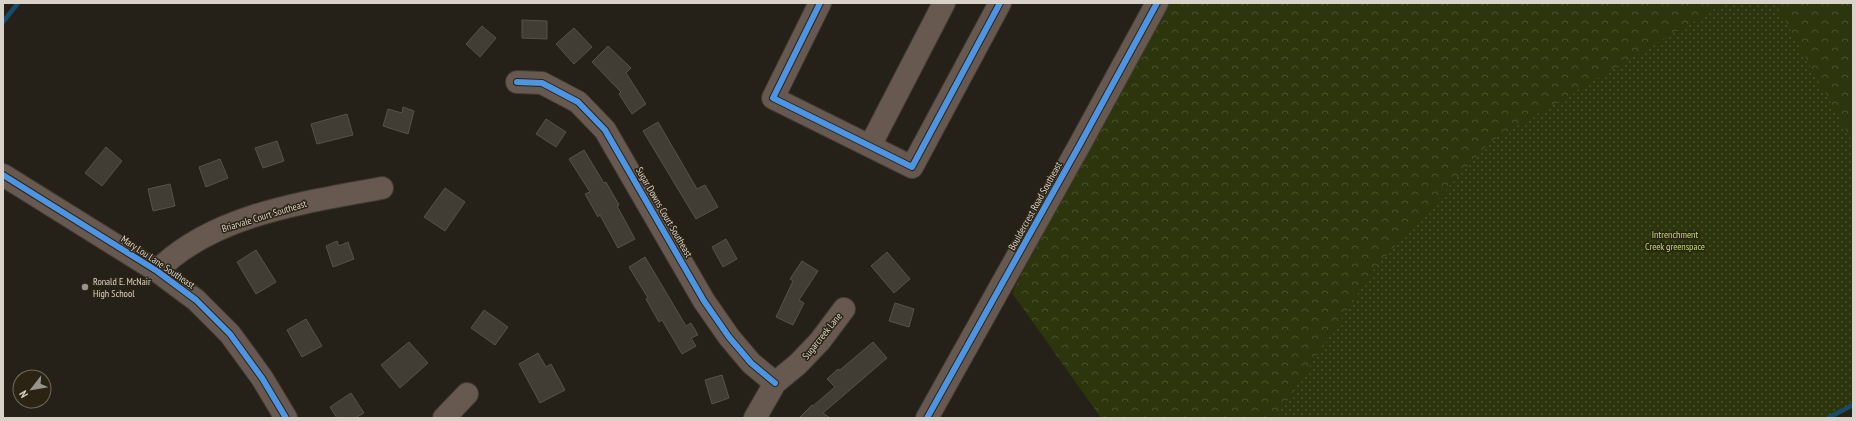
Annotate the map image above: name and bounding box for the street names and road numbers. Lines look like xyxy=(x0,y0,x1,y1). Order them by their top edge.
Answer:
street label: Bouldercrest Road Southeast xyxy=(1005,159,1065,252)
street label: Sugar Downs Court Southeast xyxy=(633,164,695,260)
street label: Briarvale Court Southeast xyxy=(220,197,308,235)
street label: Mary Lou Lane Southeast xyxy=(119,233,198,292)
street label: Sugarcreek Lane xyxy=(799,310,845,362)

